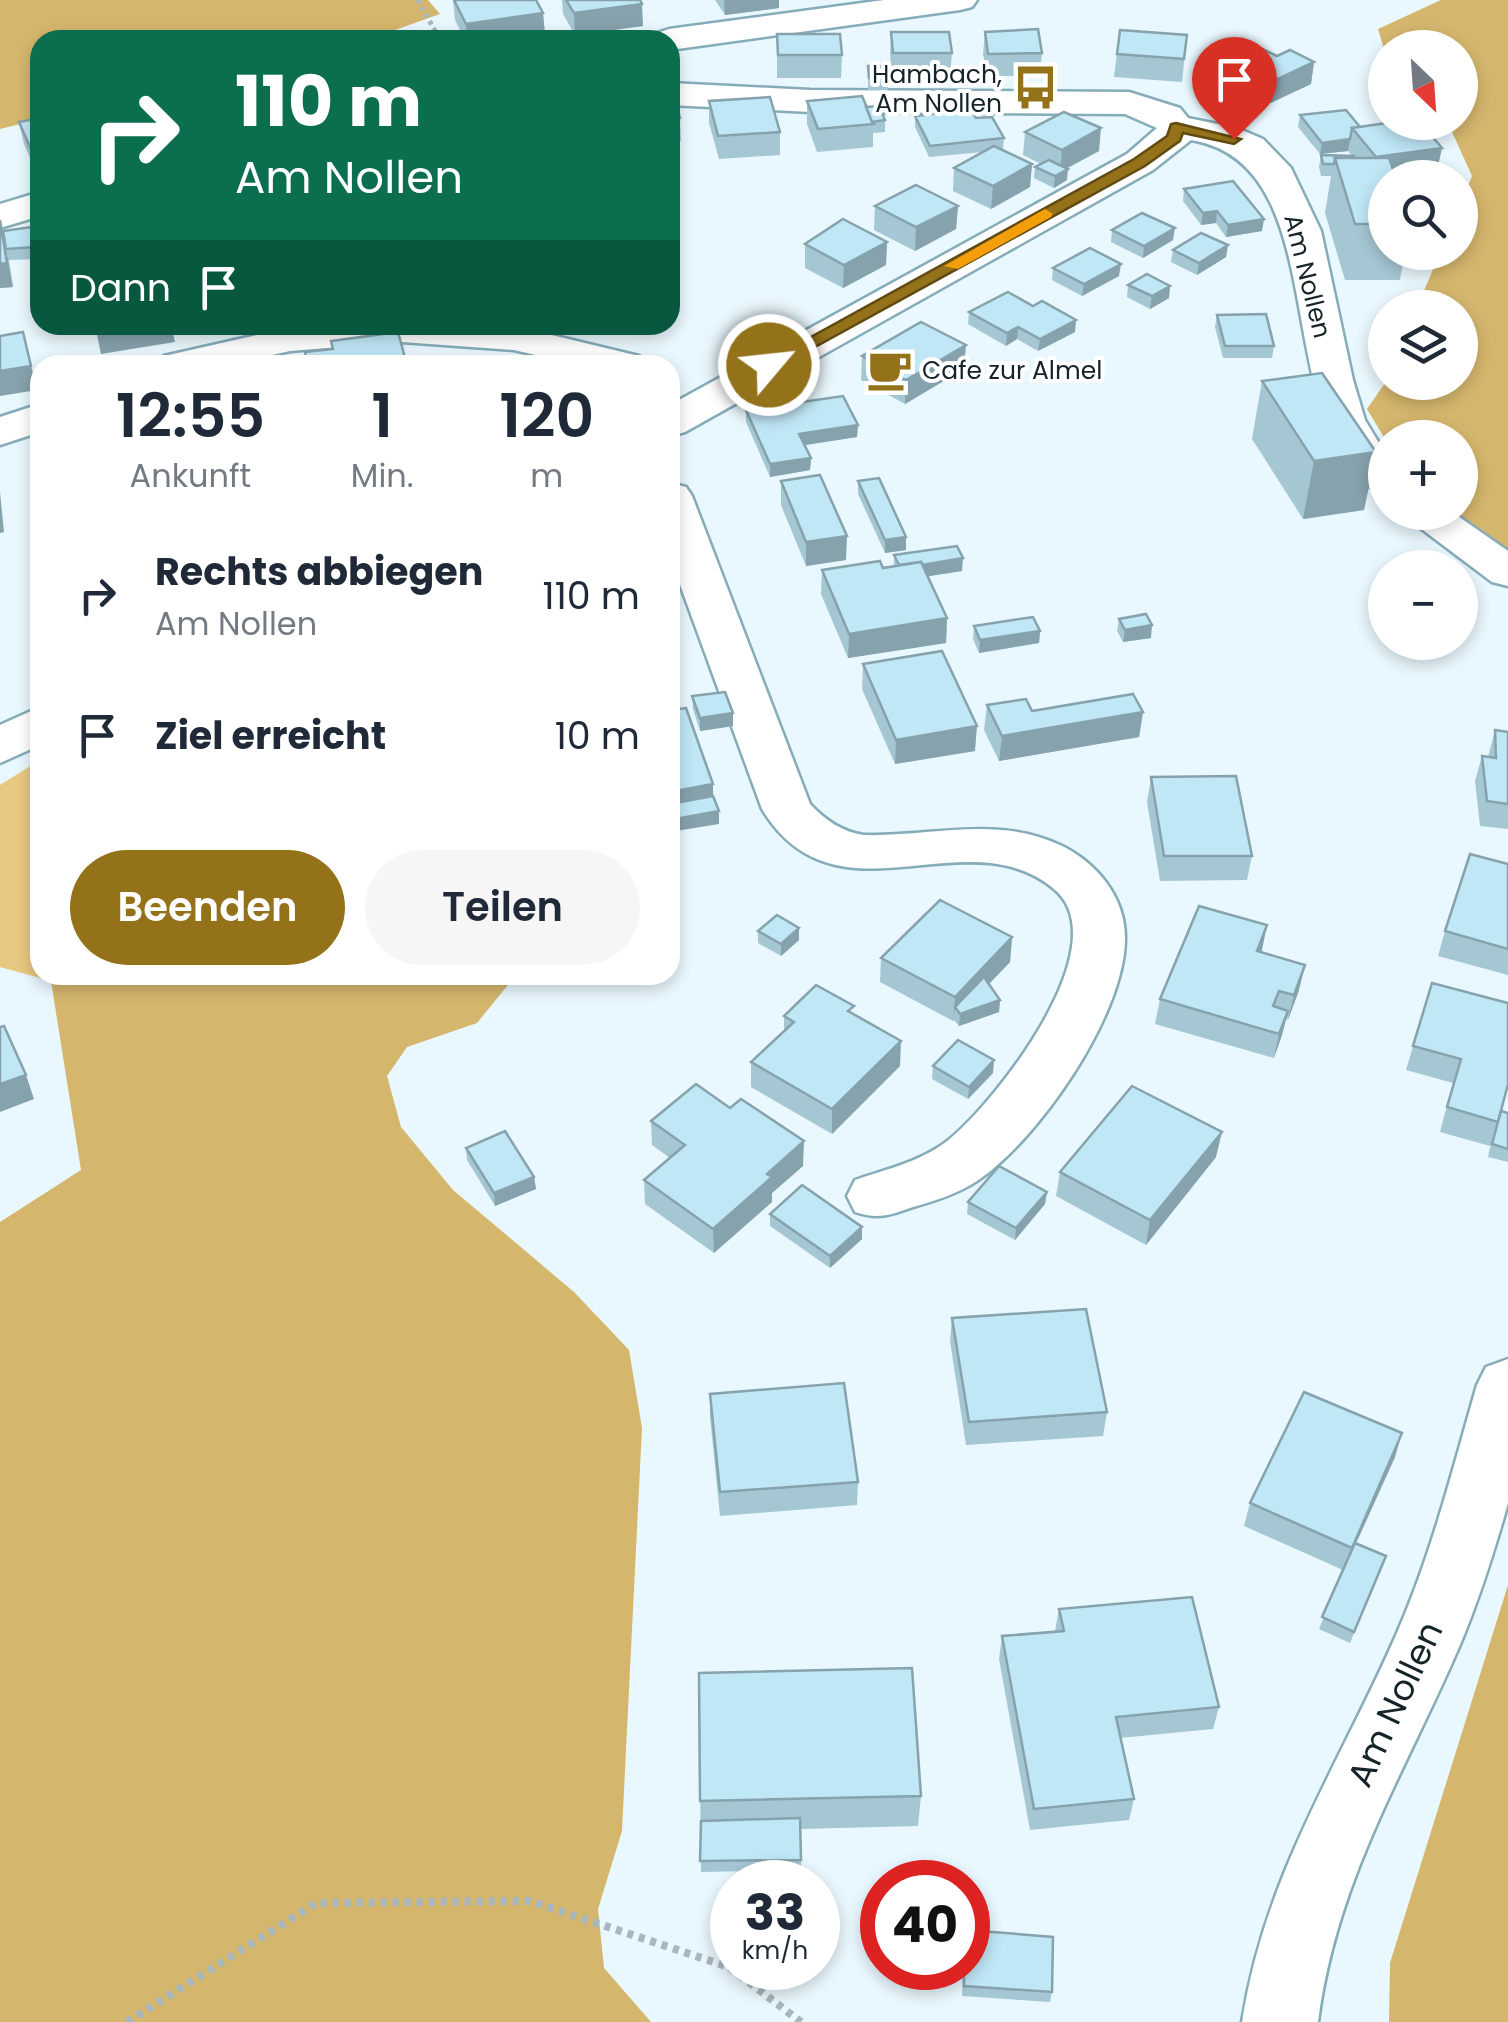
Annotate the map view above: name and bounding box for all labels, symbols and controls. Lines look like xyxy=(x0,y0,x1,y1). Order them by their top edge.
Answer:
north arrow xyxy=(1368,30,1478,140)
map controls xyxy=(1368,30,1478,660)
pin xyxy=(1192,37,1277,140)
text: 110 m xyxy=(235,52,422,151)
icon: arrive xyxy=(1207,52,1262,107)
place label: Hambach, Am Nollen xyxy=(872,57,1002,121)
bus stop icon: Hambach, Am Nollen xyxy=(1011,64,1059,112)
icon: right xyxy=(70,70,200,200)
text: Am Nollen xyxy=(235,146,463,209)
button: search xyxy=(1368,160,1478,270)
street label: Am Nollen xyxy=(1275,210,1340,342)
icon: arrive xyxy=(191,260,246,315)
text: Dann xyxy=(70,261,171,314)
button: layers xyxy=(1368,290,1478,400)
position arrow xyxy=(717,313,821,417)
cafe icon: Cafe zur Almel xyxy=(865,346,913,394)
place label: Cafe zur Almel xyxy=(922,353,1102,388)
text: 12:55 xyxy=(116,374,265,458)
text: 1 xyxy=(371,374,393,458)
text: 120 xyxy=(499,374,594,458)
button: + xyxy=(1368,420,1478,530)
text: Ankunft xyxy=(130,453,251,498)
text: Min. xyxy=(351,453,413,498)
text: m xyxy=(530,453,563,498)
text: Rechts abbiegen xyxy=(155,545,483,598)
button: − xyxy=(1368,550,1478,660)
icon: right xyxy=(70,568,125,623)
text: 110 m xyxy=(543,569,640,622)
text: Am Nollen xyxy=(155,601,317,646)
icon: arrive xyxy=(70,708,125,763)
text: Ziel erreicht xyxy=(155,709,386,762)
text: 10 m xyxy=(555,709,640,762)
button: Beenden xyxy=(70,850,345,965)
button: Teilen xyxy=(365,850,640,965)
street label: Am Nollen xyxy=(1335,1613,1454,1794)
speed limit sign: 40 xyxy=(860,1860,990,1990)
text: 33 xyxy=(745,1877,805,1948)
text: km/h xyxy=(742,1933,808,1968)

